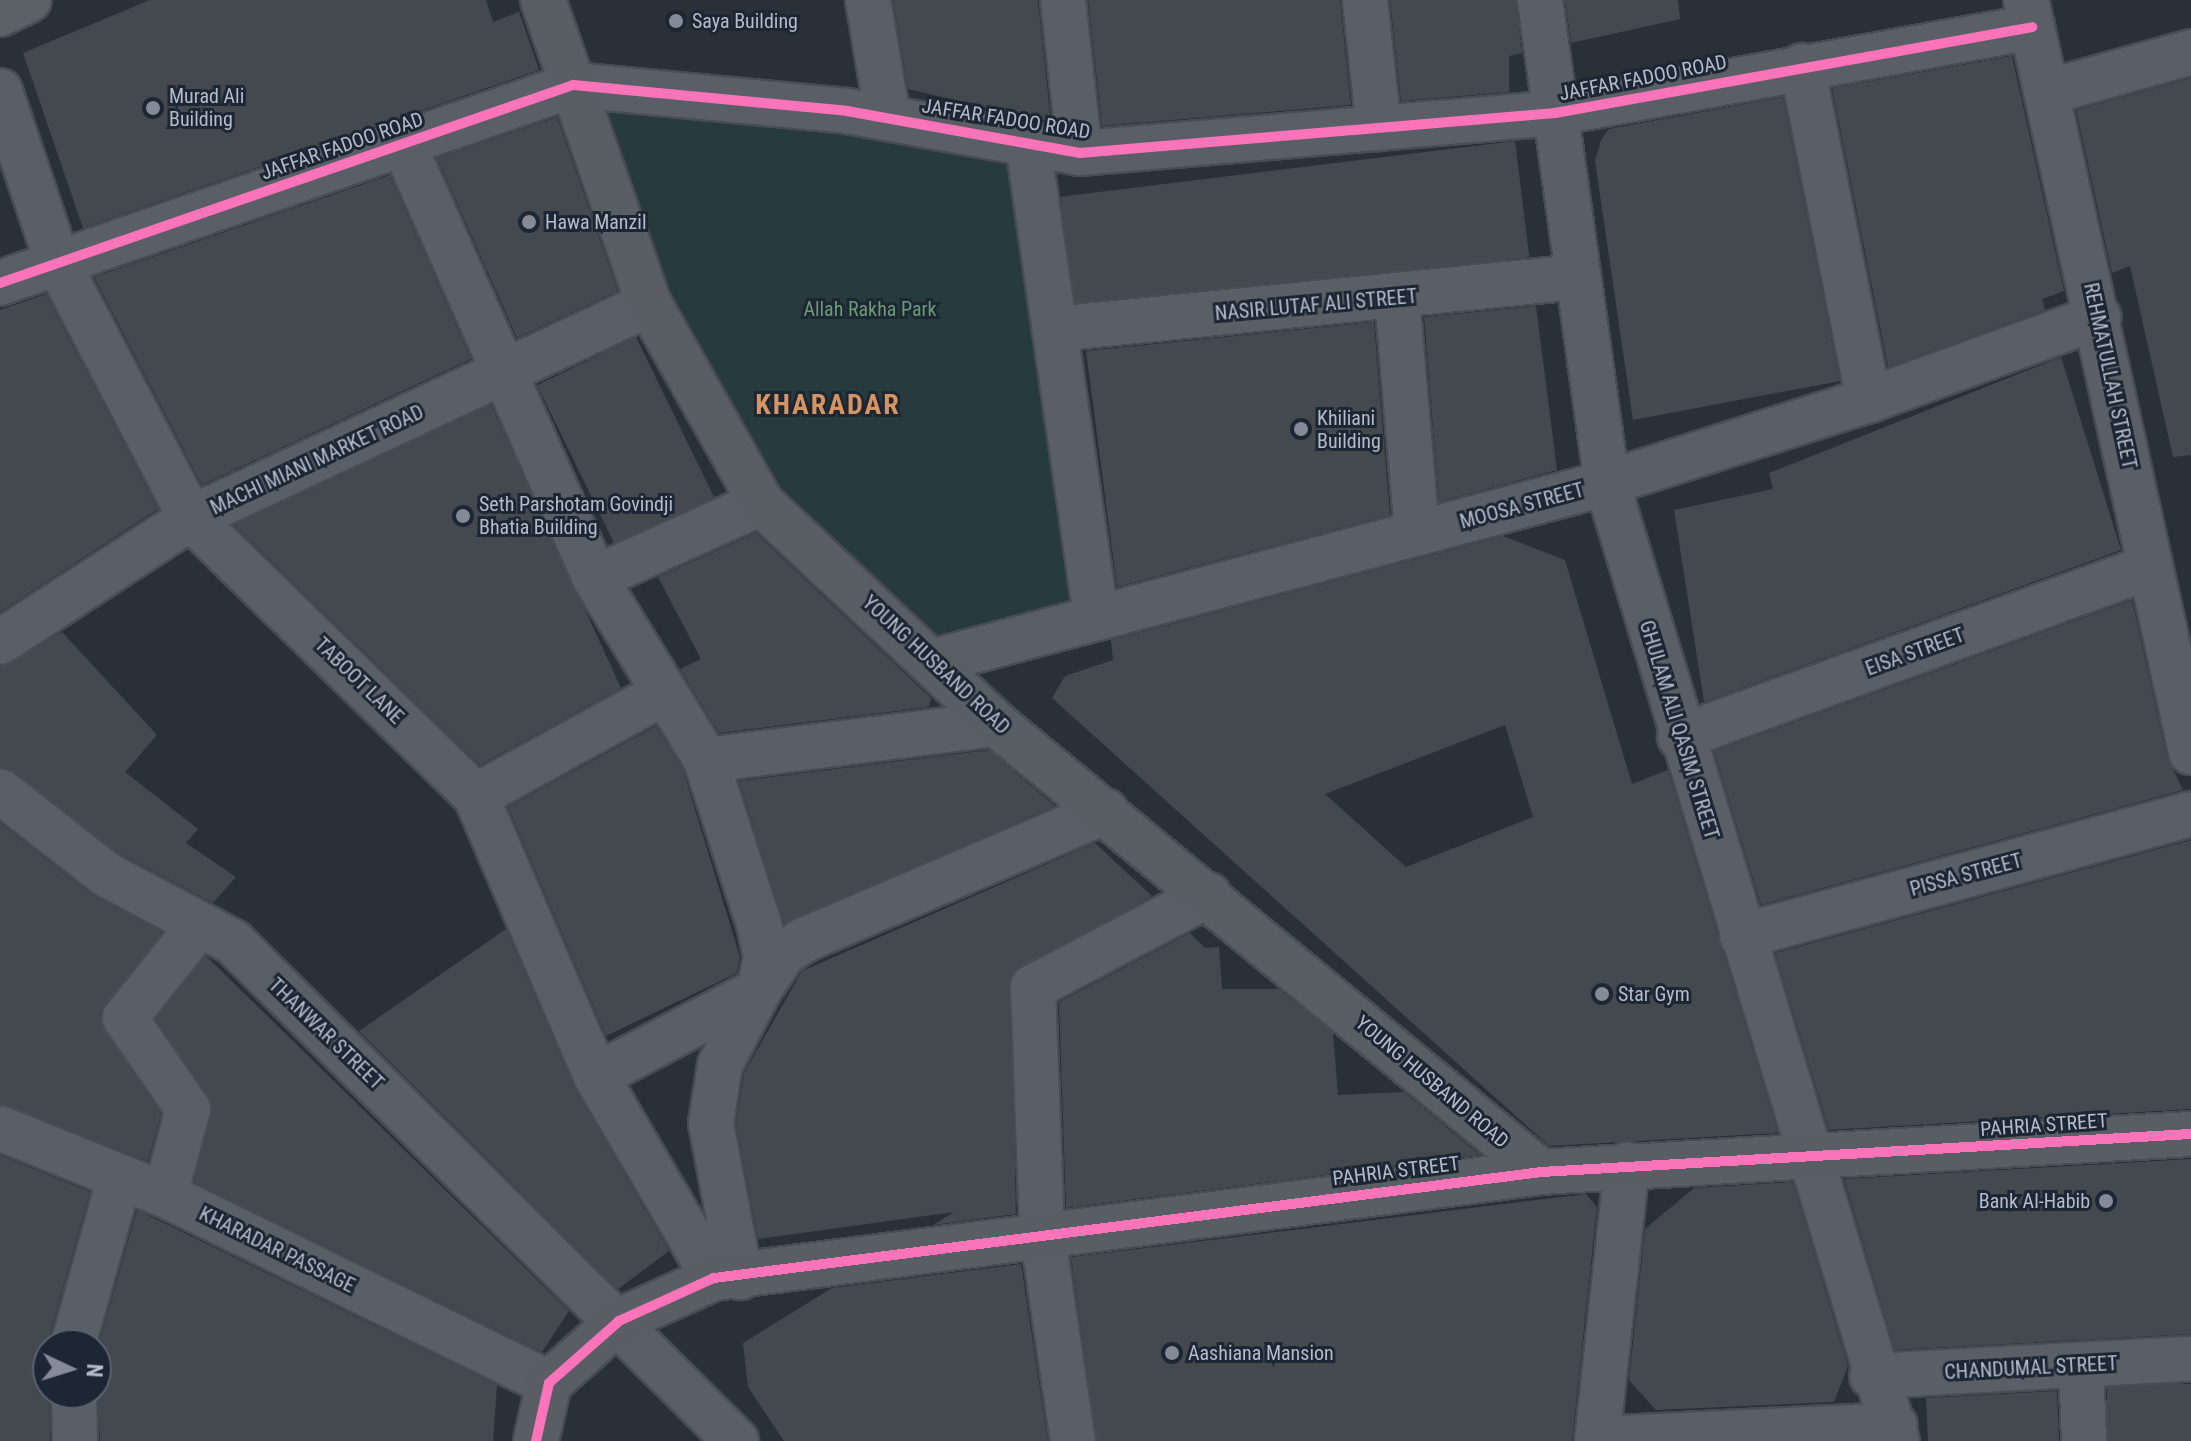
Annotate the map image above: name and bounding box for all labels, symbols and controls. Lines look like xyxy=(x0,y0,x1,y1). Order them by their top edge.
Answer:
place label: Saya Building xyxy=(692,9,798,33)
marker: Saya Building xyxy=(667,12,685,30)
street label: JAFFAR FADOO ROAD xyxy=(1557,50,1729,106)
place label: Murad Ali Building xyxy=(169,84,244,131)
street label: JAFFAR FADOO ROAD xyxy=(920,94,1092,144)
marker: Murad Ali Building xyxy=(144,99,162,117)
street label: JAFFAR FADOO ROAD xyxy=(258,107,426,185)
place label: Hawa Manzil xyxy=(545,210,646,234)
marker: Hawa Manzil xyxy=(520,213,538,231)
street label: REHMATULLAH STREET xyxy=(2079,281,2141,471)
street label: NASIR LUTAF ALI STREET xyxy=(1214,284,1418,326)
park label: Allah Rakha Park xyxy=(803,297,937,321)
district label: KHARADAR xyxy=(755,388,901,422)
street label: MACHI MIANI MARKET ROAD xyxy=(206,400,428,520)
place label: Khiliani Building xyxy=(1317,406,1381,453)
marker: Khiliani Building xyxy=(1292,420,1310,438)
street label: MOOSA STREET xyxy=(1457,478,1587,534)
place label: Seth Parshotam Govindji Bhatia Building xyxy=(479,492,673,539)
marker: Seth Parshotam Govindji Bhatia Building xyxy=(454,507,472,525)
street label: YOUNG HUSBAND ROAD xyxy=(857,591,1015,739)
street label: GHULAM ALI QASIM STREET xyxy=(1634,618,1724,842)
street label: EISA STREET xyxy=(1862,623,1968,681)
street label: TABOOT LANE xyxy=(310,633,408,729)
street label: PISSA STREET xyxy=(1907,849,2025,901)
street label: THANWAR STREET xyxy=(264,973,388,1095)
place label: Star Gym xyxy=(1618,982,1690,1006)
marker: Star Gym xyxy=(1593,985,1611,1003)
street label: YOUNG HUSBAND ROAD xyxy=(1351,1011,1513,1153)
street label: PAHRIA STREET xyxy=(1980,1109,2108,1141)
street label: PAHRIA STREET xyxy=(1331,1151,1461,1191)
place label: Bank Al-Habib xyxy=(1979,1189,2090,1213)
marker: Bank Al-Habib xyxy=(2097,1192,2115,1210)
street label: KHARADAR PASSAGE xyxy=(195,1202,359,1298)
north arrow xyxy=(32,1329,112,1409)
place label: Aashiana Mansion xyxy=(1188,1341,1334,1365)
marker: Aashiana Mansion xyxy=(1163,1344,1181,1362)
street label: CHANDUMAL STREET xyxy=(1944,1351,2118,1385)
text: N xyxy=(82,1363,107,1378)

